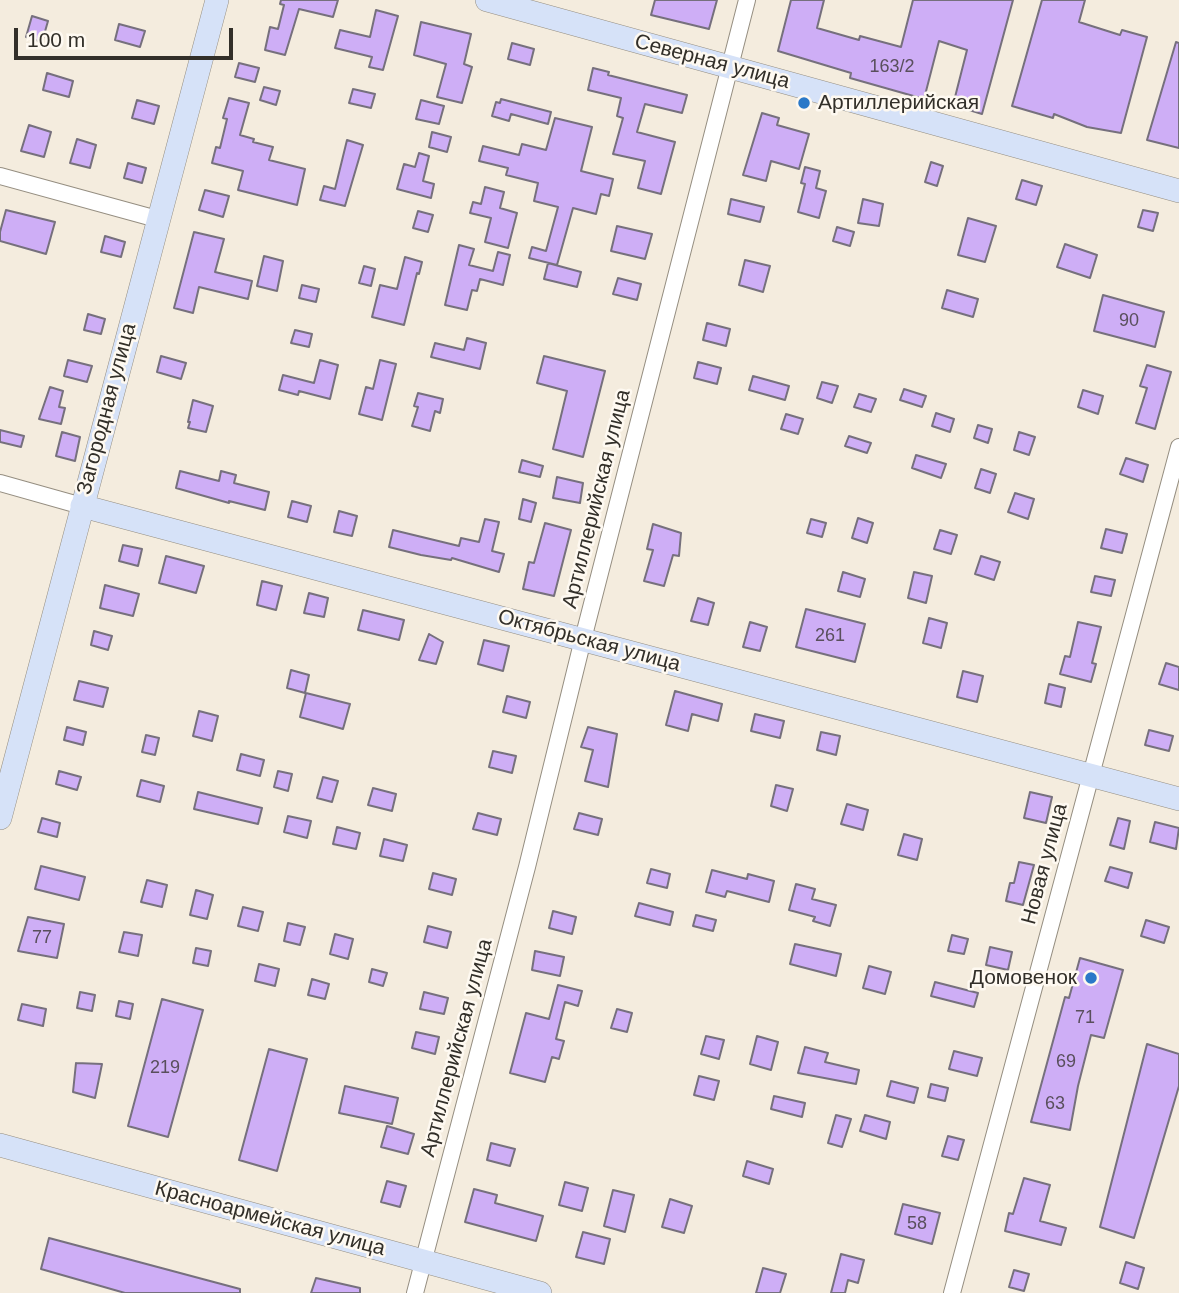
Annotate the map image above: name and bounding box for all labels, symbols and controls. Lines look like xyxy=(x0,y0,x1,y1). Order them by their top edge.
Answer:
scale bar xyxy=(18,14,236,58)
text: 100 m xyxy=(27,28,85,51)
street label: Северная улица xyxy=(632,29,792,95)
house number: 163/2 xyxy=(869,56,915,78)
place label: Артиллерийская xyxy=(818,90,979,116)
marker: Артиллерийская xyxy=(796,95,812,111)
house number: 90 xyxy=(1119,310,1139,332)
street label: Загородная улица xyxy=(72,320,142,498)
street label: Артиллерийская улица xyxy=(558,387,636,611)
street label: Октябрьская улица xyxy=(495,604,683,678)
house number: 261 xyxy=(815,625,845,647)
street label: Новая улица xyxy=(1017,801,1073,927)
house number: 77 xyxy=(32,927,52,949)
street label: Артиллерийская улица xyxy=(416,936,498,1160)
place label: Домовенок xyxy=(970,965,1077,991)
marker: Домовенок xyxy=(1083,970,1099,986)
house number: 71 xyxy=(1075,1007,1095,1029)
house number: 69 xyxy=(1056,1051,1076,1073)
house number: 219 xyxy=(150,1057,180,1079)
house number: 63 xyxy=(1045,1093,1065,1115)
street label: Красноармейская улица xyxy=(152,1176,388,1262)
house number: 58 xyxy=(907,1213,927,1235)

